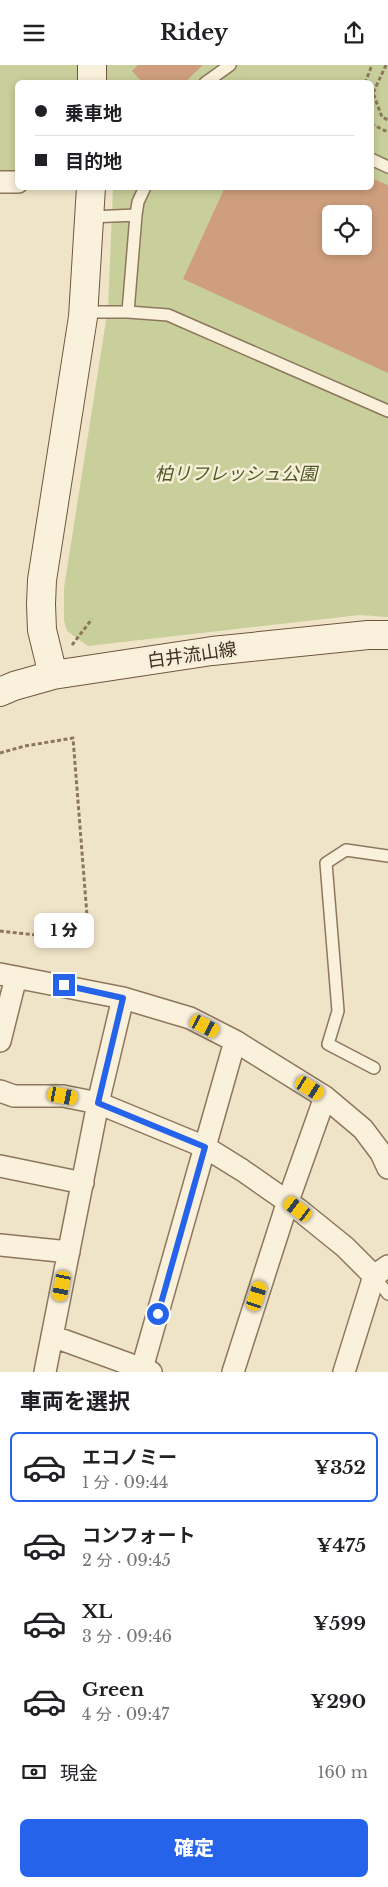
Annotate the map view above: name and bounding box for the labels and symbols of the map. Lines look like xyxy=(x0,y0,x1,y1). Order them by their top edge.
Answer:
park label: 柏リフレッシュ公園 xyxy=(155,463,320,485)
street label: 白井流山線 xyxy=(146,638,238,672)
callout: 1 分 xyxy=(34,913,94,947)
route end xyxy=(53,974,75,996)
car xyxy=(188,1013,221,1039)
car xyxy=(293,1074,326,1102)
car xyxy=(46,1086,79,1106)
car xyxy=(281,1194,314,1224)
car xyxy=(51,1270,72,1302)
car xyxy=(245,1279,268,1313)
route start xyxy=(147,1303,169,1325)

